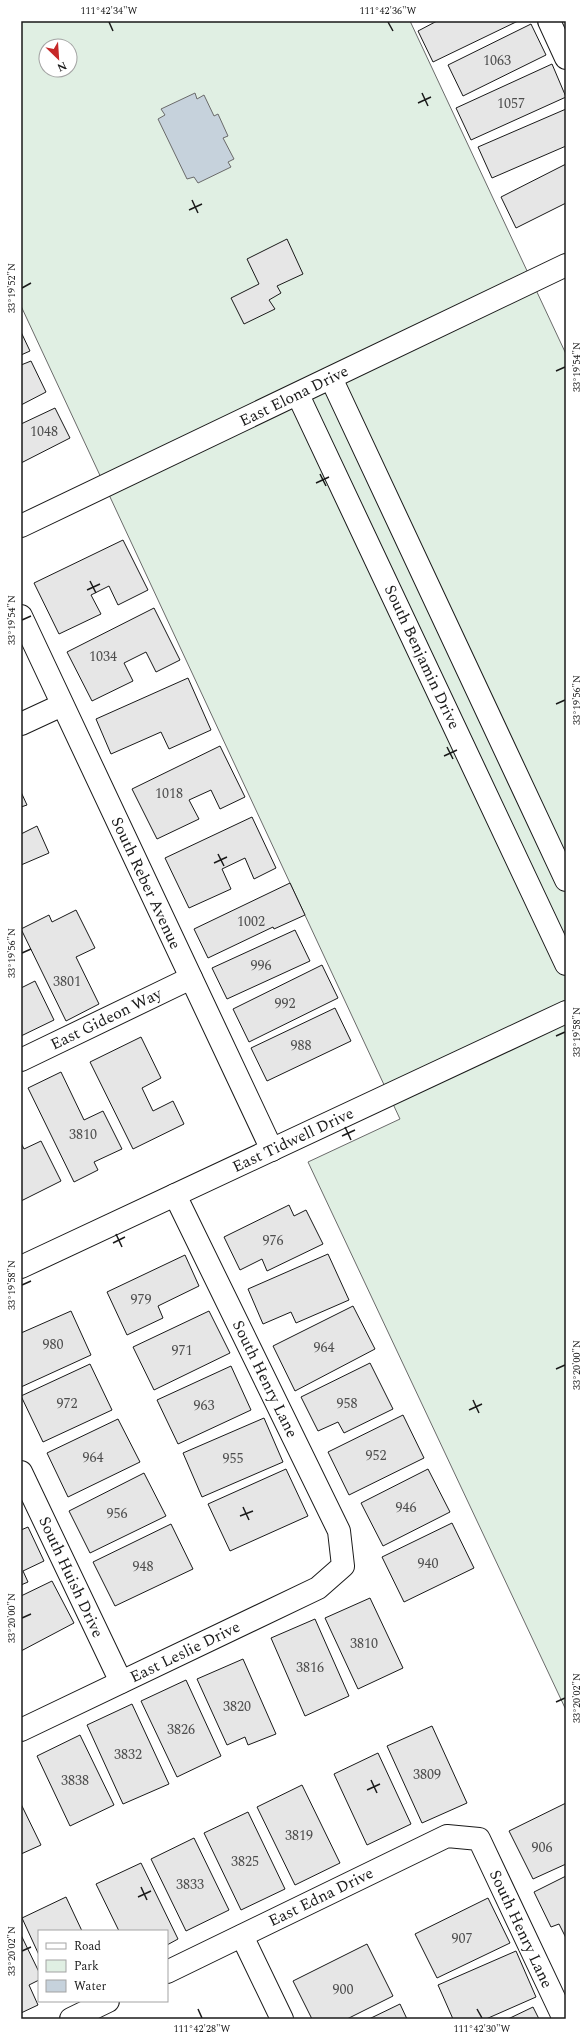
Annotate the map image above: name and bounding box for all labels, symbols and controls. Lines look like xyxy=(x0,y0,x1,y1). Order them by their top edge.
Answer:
text: 111°42'34"W xyxy=(81,3,138,19)
text: 111°42'36"W xyxy=(360,3,417,19)
north arrow xyxy=(38,38,78,78)
house number: 1063 xyxy=(483,50,511,71)
text: N xyxy=(54,57,70,76)
house number: 1057 xyxy=(497,93,525,114)
text: 33°19'52"N xyxy=(4,263,20,313)
text: 33°19'54"N xyxy=(569,342,585,392)
street label: East Elona Drive xyxy=(235,359,353,433)
house number: 1048 xyxy=(30,421,58,442)
street label: South Benjamin Drive xyxy=(378,581,466,733)
text: 33°19'54"N xyxy=(4,595,20,645)
house number: 1034 xyxy=(89,646,117,667)
text: 33°19'56"N xyxy=(569,675,585,725)
house number: 1018 xyxy=(155,783,183,804)
street label: South Reber Avenue xyxy=(105,813,187,953)
house number: 1002 xyxy=(237,911,265,932)
text: 33°19'56"N xyxy=(4,928,20,978)
house number: 996 xyxy=(251,955,272,976)
house number: 3801 xyxy=(53,971,81,992)
street label: East Gideon Way xyxy=(46,981,167,1056)
house number: 992 xyxy=(275,993,296,1014)
text: 33°19'58"N xyxy=(569,1007,585,1057)
house number: 988 xyxy=(291,1035,312,1056)
street label: East Tidwell Drive xyxy=(228,1101,358,1179)
house number: 3810 xyxy=(69,1124,97,1145)
house number: 976 xyxy=(263,1230,284,1251)
text: 33°19'58"N xyxy=(4,1260,20,1310)
house number: 979 xyxy=(131,1289,152,1310)
street label: South Henry Lane xyxy=(226,1316,304,1442)
house number: 980 xyxy=(43,1334,64,1355)
house number: 964 xyxy=(314,1337,335,1358)
house number: 971 xyxy=(172,1340,193,1361)
text: 33°20'00"N xyxy=(569,1340,585,1390)
house number: 972 xyxy=(57,1393,78,1414)
house number: 958 xyxy=(337,1393,358,1414)
house number: 963 xyxy=(194,1395,215,1416)
house number: 952 xyxy=(366,1445,387,1466)
house number: 964 xyxy=(83,1447,104,1468)
house number: 955 xyxy=(223,1448,244,1469)
house number: 946 xyxy=(396,1497,417,1518)
house number: 956 xyxy=(107,1503,128,1524)
street label: South Huish Drive xyxy=(32,1512,110,1642)
house number: 940 xyxy=(418,1553,439,1574)
house number: 948 xyxy=(133,1556,154,1577)
text: 33°20'00"N xyxy=(4,1593,20,1643)
street label: East Leslie Drive xyxy=(126,1615,244,1689)
house number: 3810 xyxy=(350,1633,378,1654)
house number: 3816 xyxy=(296,1657,324,1678)
text: 33°20'02"N xyxy=(569,1673,585,1723)
house number: 3820 xyxy=(223,1696,251,1717)
house number: 3826 xyxy=(167,1719,195,1740)
house number: 3832 xyxy=(114,1744,142,1765)
house number: 3809 xyxy=(413,1764,441,1785)
house number: 3838 xyxy=(61,1770,89,1791)
house number: 3819 xyxy=(285,1825,313,1846)
house number: 906 xyxy=(532,1837,553,1858)
house number: 3825 xyxy=(231,1851,259,1872)
street label: East Edna Drive xyxy=(264,1861,378,1933)
street label: South Henry Lane xyxy=(483,1866,559,1992)
house number: 3833 xyxy=(176,1874,204,1895)
text: 33°20'02"N xyxy=(4,1926,20,1976)
house number: 907 xyxy=(452,1928,473,1949)
legend xyxy=(38,1930,168,2002)
text: Road xyxy=(74,1937,101,1956)
text: Park xyxy=(74,1957,99,1976)
text: Water xyxy=(74,1977,106,1996)
house number: 900 xyxy=(333,1979,354,2000)
text: 111°42'28"W xyxy=(174,2021,231,2037)
text: 111°42'30"W xyxy=(454,2021,511,2037)

